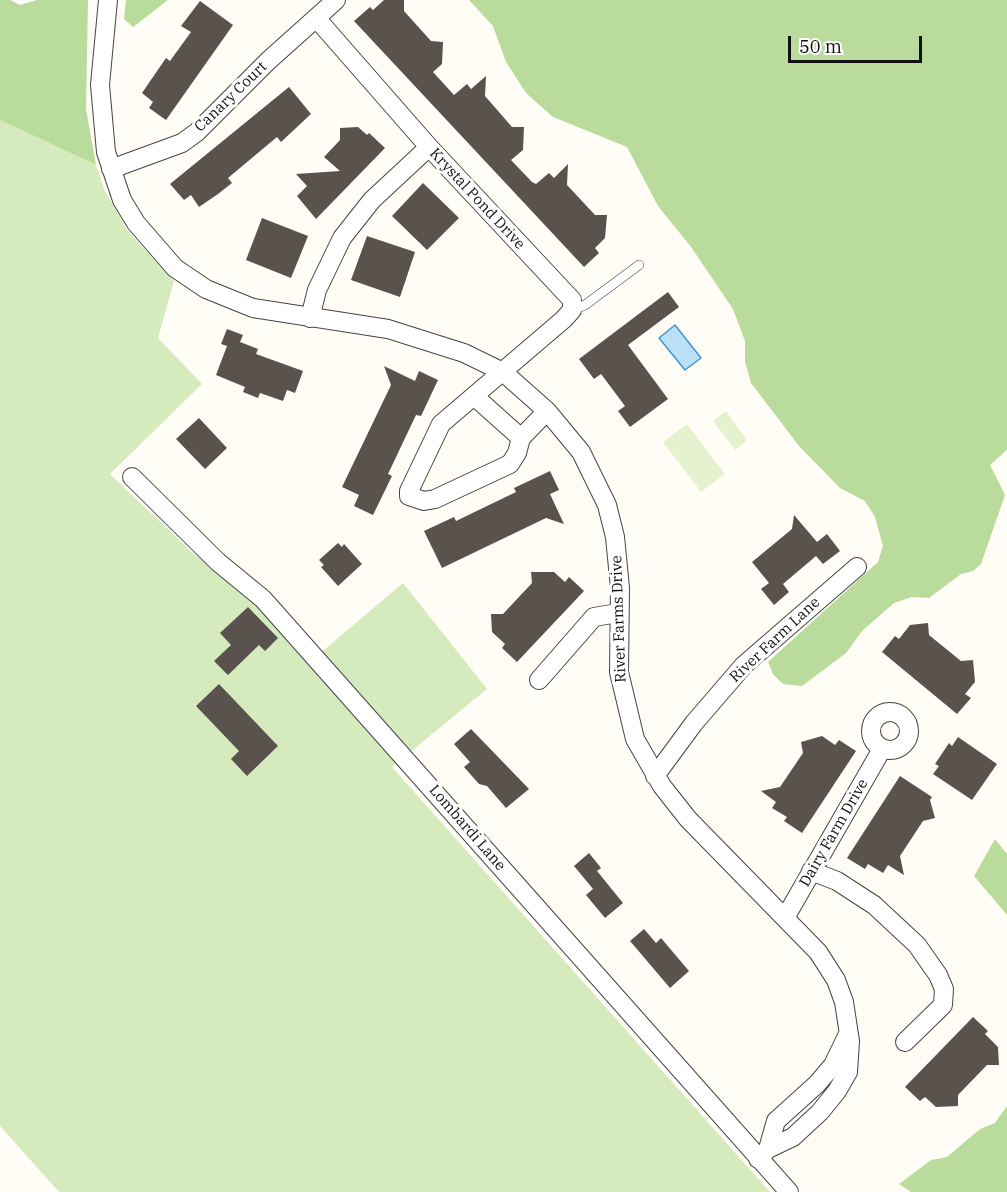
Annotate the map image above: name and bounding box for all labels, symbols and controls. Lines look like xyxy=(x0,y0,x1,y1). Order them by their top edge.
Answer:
scale bar xyxy=(791,24,924,62)
text: 50 m xyxy=(799,35,842,58)
street label: Canary Court xyxy=(191,58,271,136)
street label: Krystal Pond Drive xyxy=(426,145,528,253)
street label: River Farms Drive xyxy=(608,555,630,683)
street label: River Farm Lane xyxy=(726,594,824,686)
street label: Dairy Farm Drive xyxy=(796,776,872,890)
street label: Lombardi Lane xyxy=(425,781,509,875)

